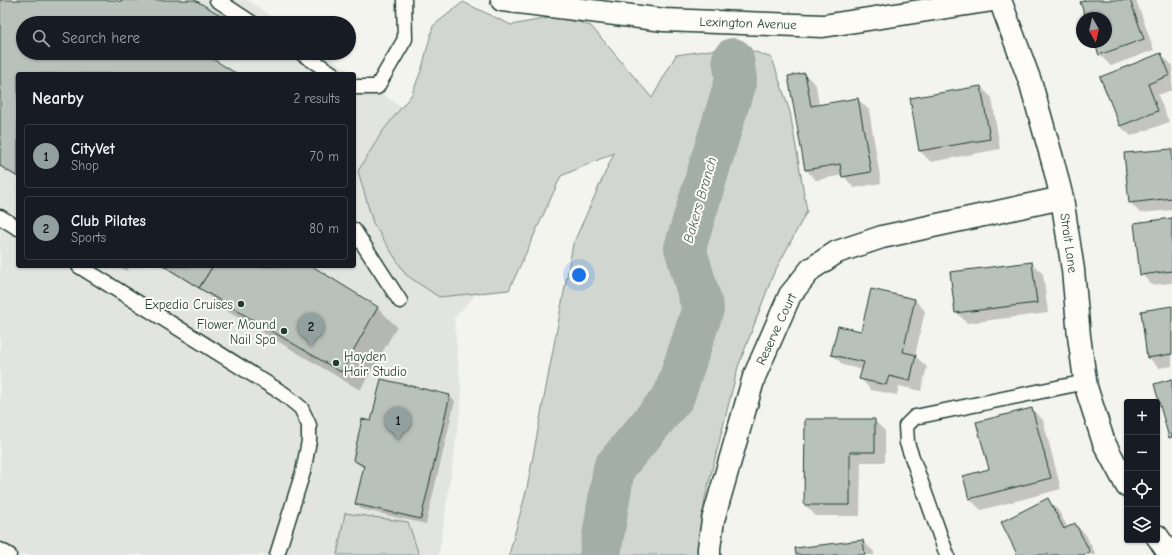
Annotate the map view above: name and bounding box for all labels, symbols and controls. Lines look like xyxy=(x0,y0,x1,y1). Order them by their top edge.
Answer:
north arrow xyxy=(1076,12,1112,48)
street label: Lexington Avenue xyxy=(699,14,797,32)
search box xyxy=(16,16,356,60)
icon: search xyxy=(30,27,52,49)
text: Search here xyxy=(62,29,140,47)
text: Nearby xyxy=(32,89,83,108)
text: 2 results xyxy=(293,91,340,106)
text: CityVet xyxy=(71,140,115,158)
text: 1 xyxy=(43,149,49,164)
text: 70 m xyxy=(310,149,339,164)
water label: Bakers Branch xyxy=(680,155,720,245)
text: Shop xyxy=(71,158,99,173)
text: Club Pilates xyxy=(71,212,146,230)
street label: Strait Lane xyxy=(1057,212,1081,274)
text: 2 xyxy=(43,221,49,236)
text: 80 m xyxy=(309,221,339,236)
text: Sports xyxy=(71,230,106,245)
your location xyxy=(569,265,589,285)
street label: Reserve Court xyxy=(753,290,800,367)
place label: Expedia Cruises xyxy=(145,297,233,312)
marker: Expedia Cruises xyxy=(236,299,246,309)
pin: 2 xyxy=(298,313,324,346)
place label: Flower Mound Nail Spa xyxy=(197,317,276,347)
marker: Flower Mound Nail Spa xyxy=(279,326,289,336)
place label: Hayden Hair Studio xyxy=(344,349,407,379)
marker: Hayden Hair Studio xyxy=(331,358,341,368)
map controls xyxy=(1124,399,1160,543)
button: + xyxy=(1124,399,1160,435)
pin: 1 xyxy=(385,407,411,440)
button: − xyxy=(1124,435,1160,471)
button: locate xyxy=(1124,471,1160,507)
button: layers xyxy=(1124,507,1160,543)

